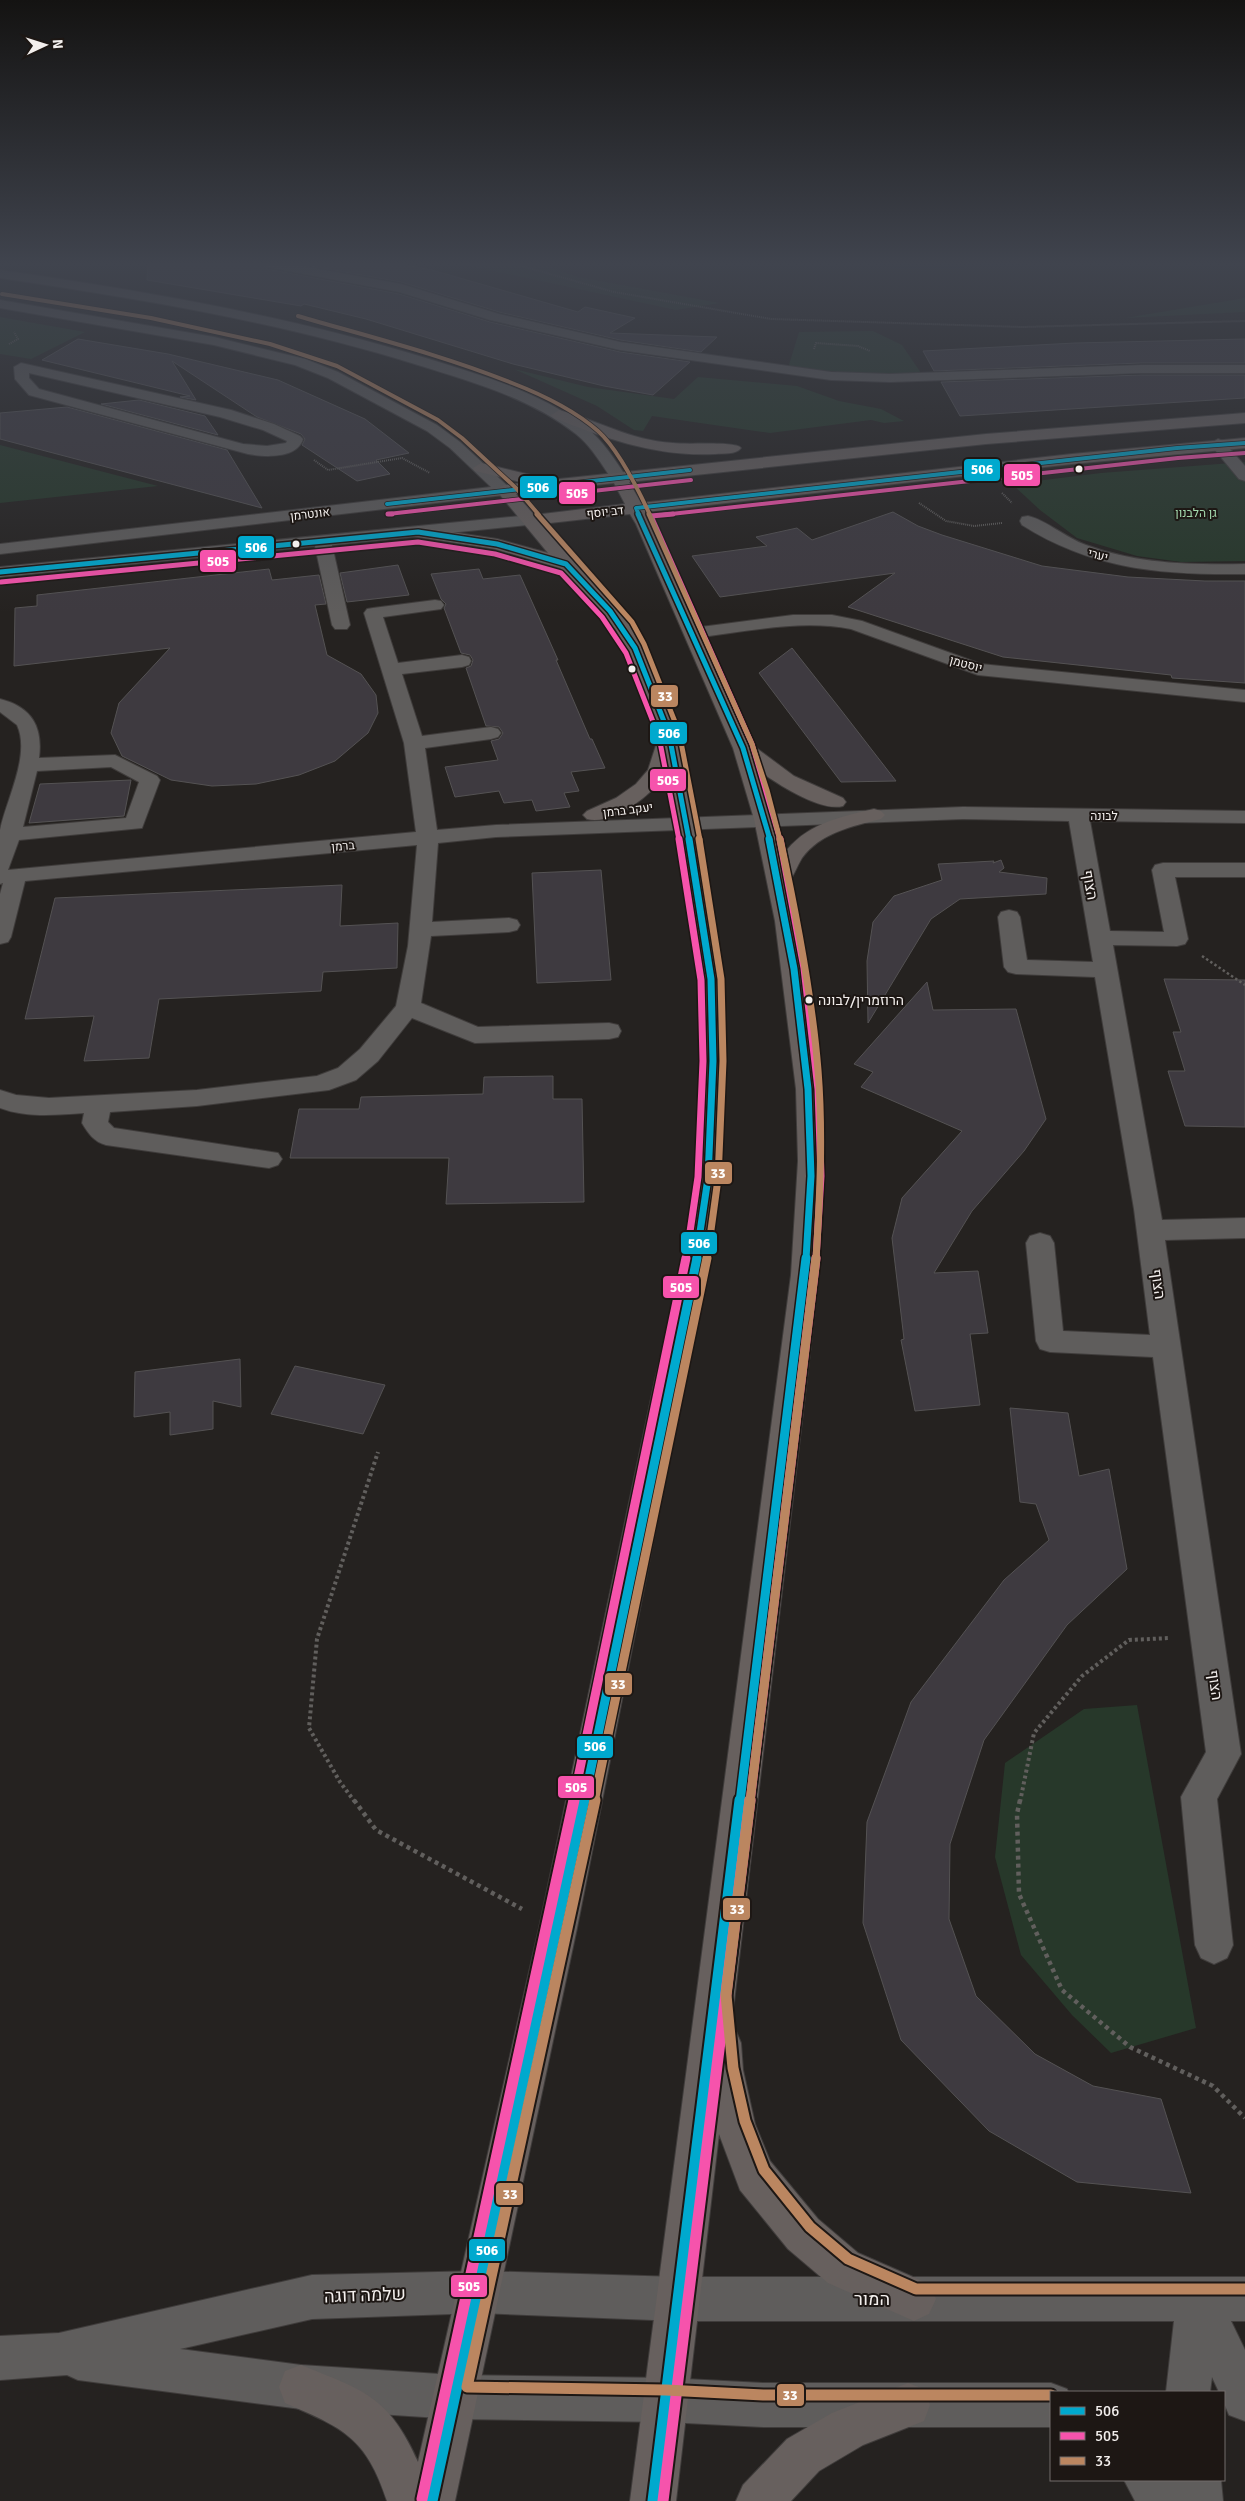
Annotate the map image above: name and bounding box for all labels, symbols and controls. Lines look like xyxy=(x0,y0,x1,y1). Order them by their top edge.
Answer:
north arrow xyxy=(20,20,70,70)
text: N xyxy=(49,39,66,50)
line badge: 506 xyxy=(963,458,1001,482)
text: 506 xyxy=(971,461,994,478)
line badge: 505 xyxy=(1003,463,1041,487)
unlabelled marker xyxy=(1074,464,1084,474)
text: 505 xyxy=(1011,467,1033,484)
line badge: 506 xyxy=(519,475,558,499)
text: 506 xyxy=(527,479,550,496)
line badge: 505 xyxy=(558,481,596,505)
text: 505 xyxy=(566,485,588,502)
street label: דב יוסף xyxy=(586,503,624,522)
street label: אונטרמן xyxy=(289,505,331,524)
park label: גן הלבנון xyxy=(1175,506,1217,521)
line badge: 506 xyxy=(237,535,275,559)
text: 506 xyxy=(245,539,268,556)
unlabelled marker xyxy=(291,539,301,549)
street label: יערי xyxy=(1086,546,1110,565)
line badge: 505 xyxy=(199,549,237,573)
text: 505 xyxy=(207,553,229,570)
street label: יוסטמן xyxy=(948,653,984,676)
unlabelled marker xyxy=(627,664,637,674)
line badge: 33 xyxy=(650,684,679,708)
text: 33 xyxy=(657,688,673,705)
line badge: 506 xyxy=(649,721,688,745)
text: 506 xyxy=(658,725,681,742)
line badge: 505 xyxy=(649,768,687,792)
text: 505 xyxy=(657,772,679,789)
street label: יעקב ברמן xyxy=(602,800,654,821)
street label: לבונה xyxy=(1090,809,1118,824)
street label: ברמן xyxy=(331,838,356,855)
street label: הצוף xyxy=(1079,868,1101,902)
place label: הרוזמרין/לבונה xyxy=(818,992,904,1009)
marker: הרוזמרין/לבונה xyxy=(804,995,814,1005)
line badge: 33 xyxy=(704,1161,733,1185)
text: 33 xyxy=(710,1165,726,1182)
line badge: 506 xyxy=(680,1231,718,1255)
text: 506 xyxy=(688,1235,711,1252)
street label: הצוף xyxy=(1147,1268,1169,1300)
line badge: 505 xyxy=(662,1275,700,1299)
text: 505 xyxy=(670,1279,692,1296)
street label: הצוף xyxy=(1204,1669,1226,1701)
line badge: 33 xyxy=(604,1672,633,1696)
text: 33 xyxy=(610,1676,626,1693)
line badge: 506 xyxy=(576,1735,614,1759)
text: 506 xyxy=(584,1738,607,1755)
line badge: 505 xyxy=(557,1775,595,1799)
text: 505 xyxy=(565,1779,587,1796)
line badge: 33 xyxy=(722,1897,751,1921)
text: 33 xyxy=(729,1901,745,1918)
line badge: 33 xyxy=(495,2182,524,2206)
text: 33 xyxy=(502,2186,518,2203)
line badge: 506 xyxy=(468,2238,506,2262)
text: 506 xyxy=(476,2242,499,2259)
line badge: 505 xyxy=(450,2274,488,2298)
text: 505 xyxy=(458,2278,480,2295)
street label: שלמה דוגה xyxy=(324,2283,406,2307)
street label: המור xyxy=(854,2288,890,2310)
line badge: 33 xyxy=(776,2383,805,2407)
text: 33 xyxy=(782,2387,798,2404)
legend xyxy=(1050,2391,1225,2481)
text: 506 xyxy=(1095,2402,1119,2420)
text: 505 xyxy=(1095,2427,1119,2445)
text: 33 xyxy=(1095,2452,1111,2470)

